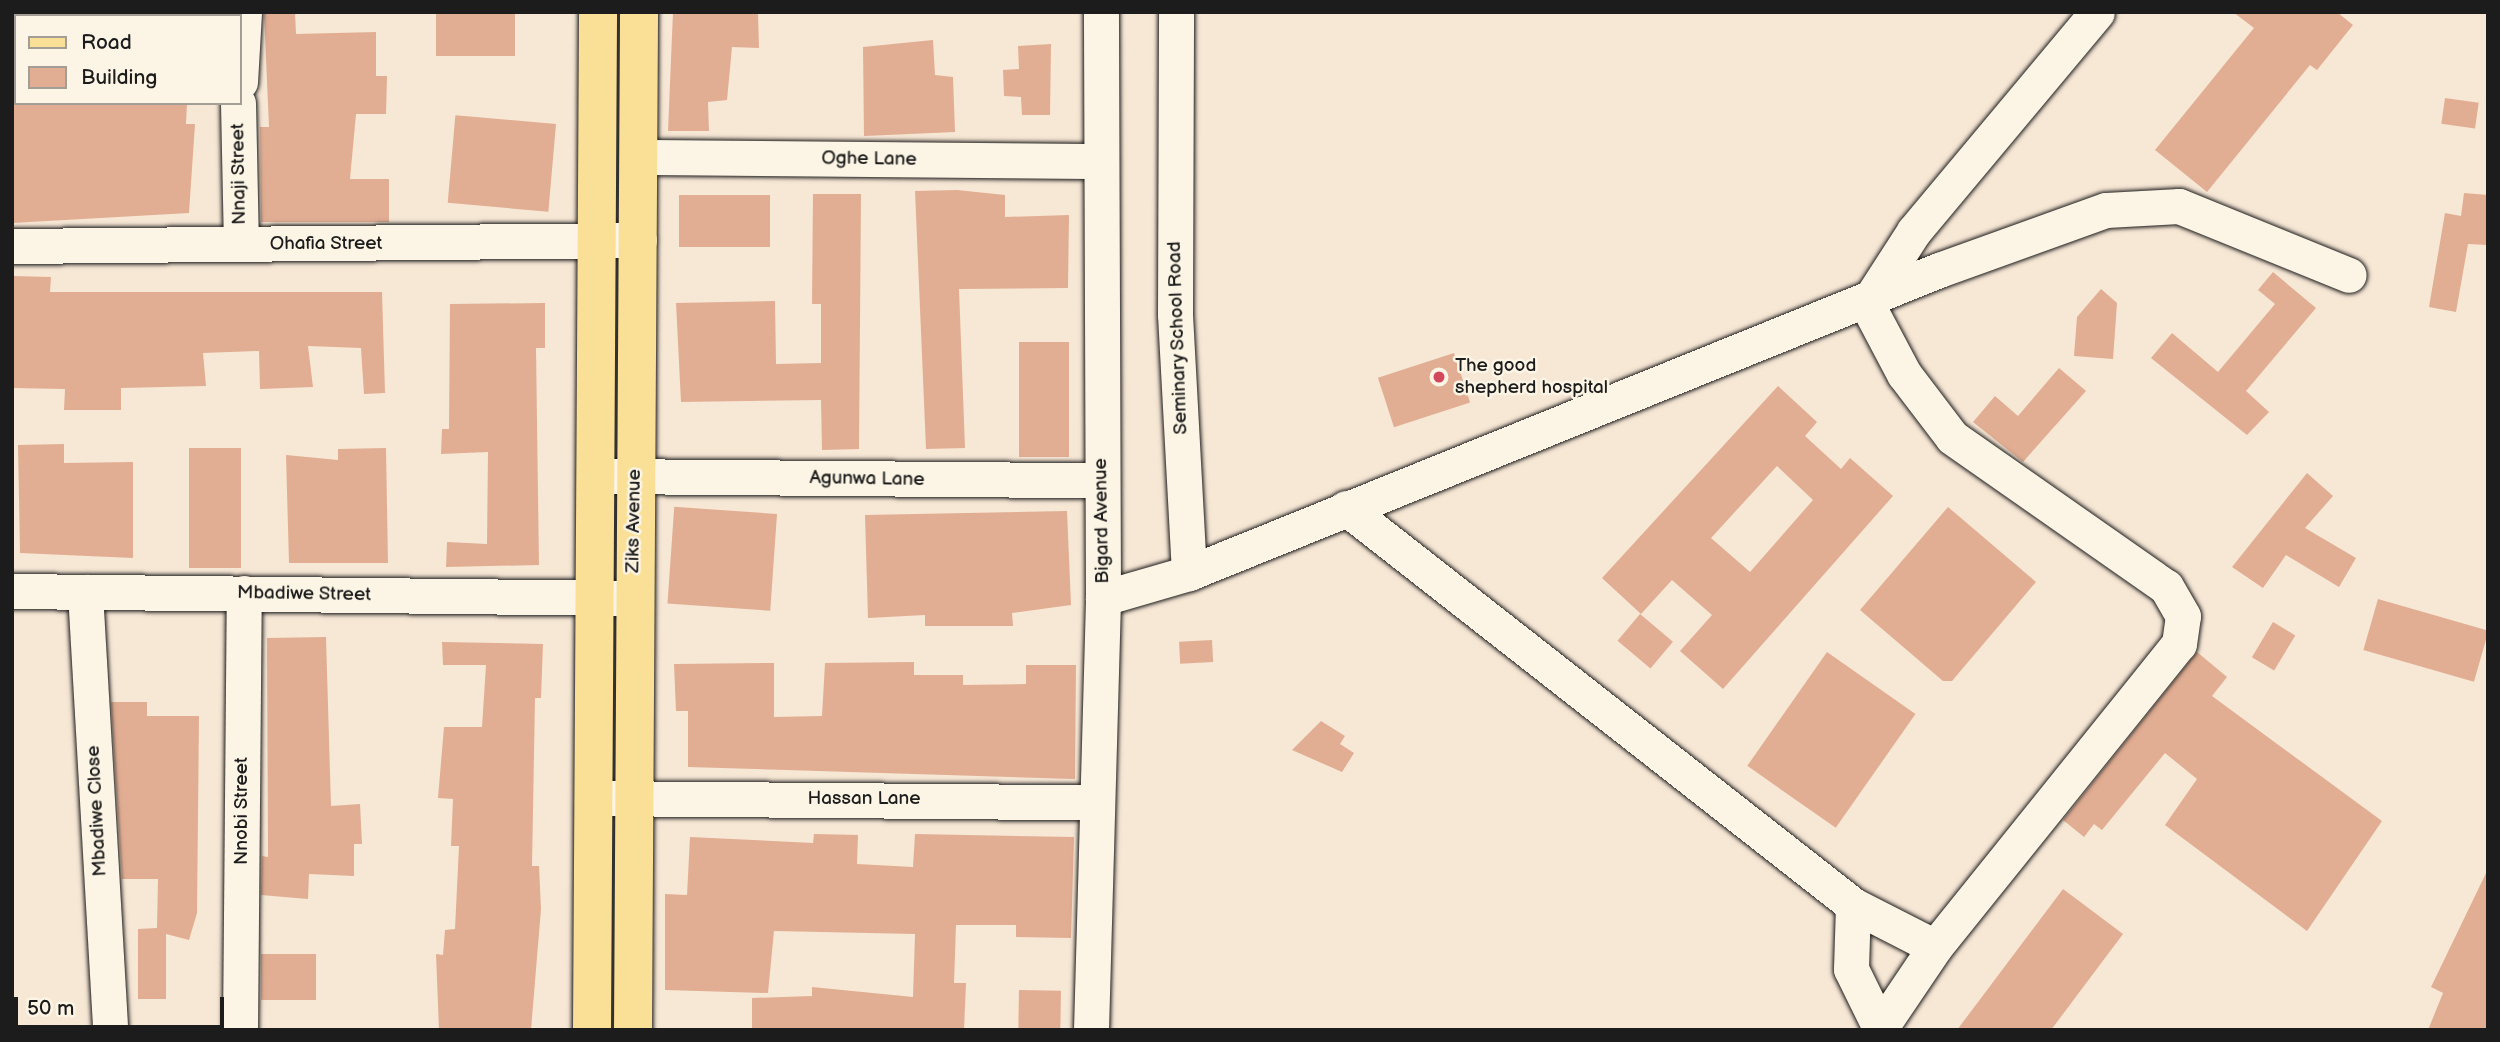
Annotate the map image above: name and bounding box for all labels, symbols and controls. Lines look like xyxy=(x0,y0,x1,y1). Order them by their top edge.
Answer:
legend xyxy=(14,14,242,105)
text: Road xyxy=(81,30,132,55)
text: Building xyxy=(81,65,157,90)
street label: Nnaji Street xyxy=(227,123,251,225)
street label: Oghe Lane xyxy=(821,147,917,171)
street label: Ohafia Street xyxy=(269,233,383,255)
street label: Seminary School Road xyxy=(1163,240,1193,436)
place label: The good shepherd hospital xyxy=(1455,355,1608,399)
marker: The good shepherd hospital xyxy=(1429,367,1449,387)
street label: Bigard Avenue xyxy=(1090,458,1114,584)
street label: Agunwa Lane xyxy=(809,467,925,491)
street label: Ziks Avenue xyxy=(622,469,646,573)
street label: Mbadiwe Street xyxy=(237,581,371,607)
street label: Mbadiwe Close xyxy=(82,745,112,877)
street label: Nnobi Street xyxy=(231,757,253,865)
street label: Hassan Lane xyxy=(807,788,921,810)
scale bar xyxy=(18,982,228,1026)
text: 50 m xyxy=(27,996,74,1021)

